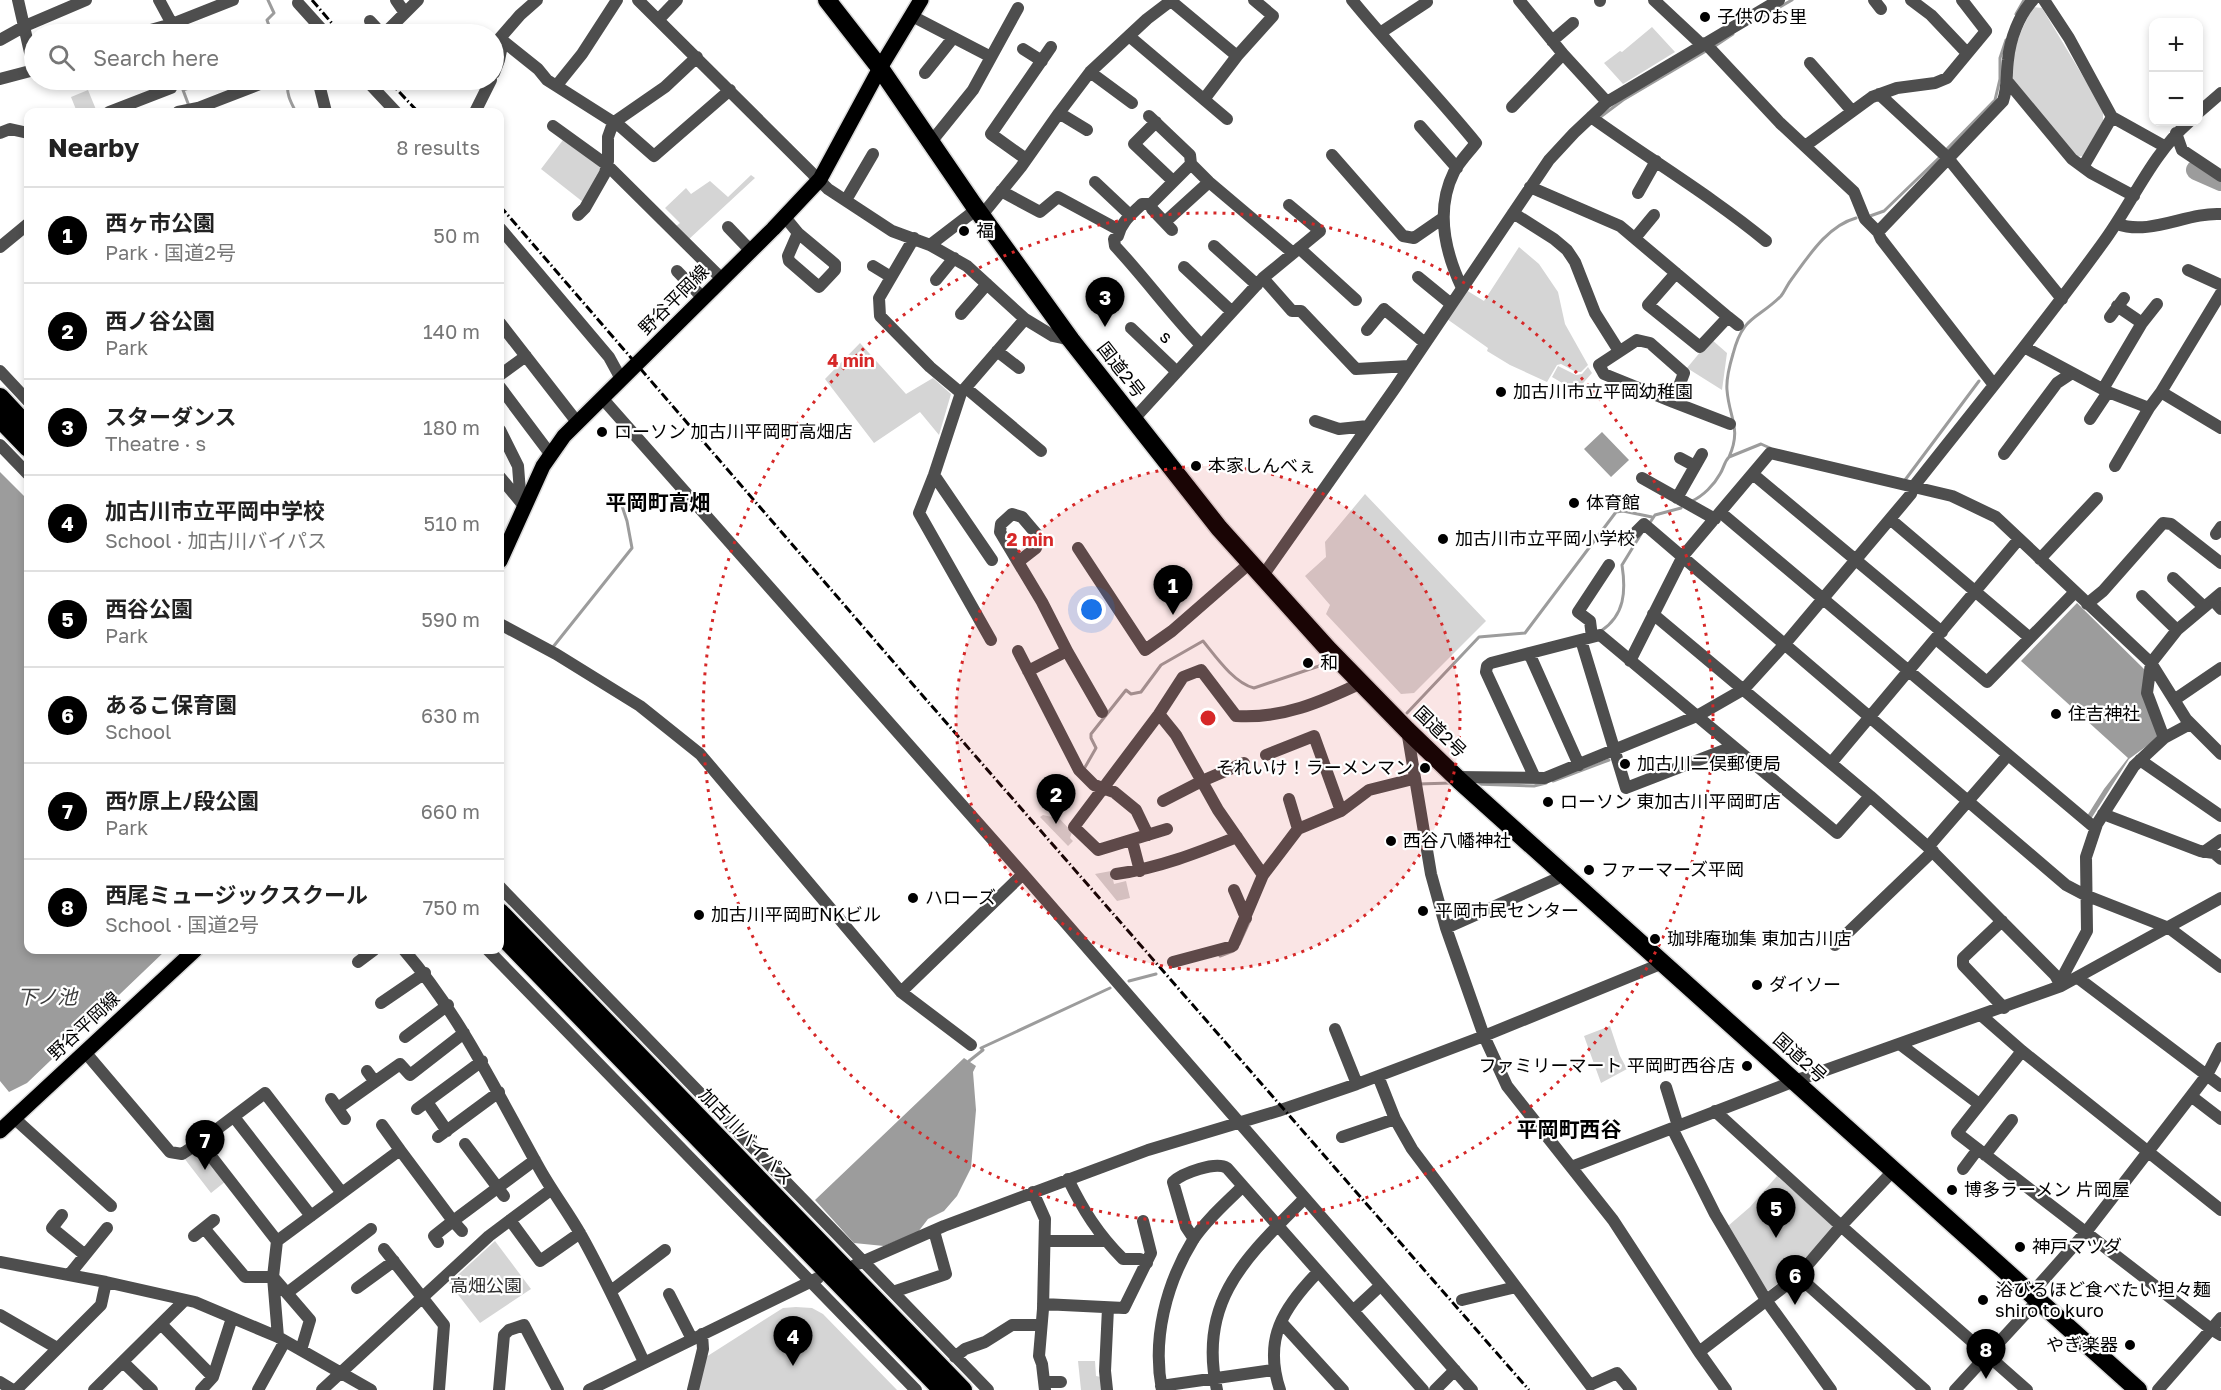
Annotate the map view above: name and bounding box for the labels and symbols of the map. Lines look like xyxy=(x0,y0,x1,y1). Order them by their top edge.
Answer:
place label: 子供のお里 xyxy=(1717,5,1807,27)
marker: 子供のお里 xyxy=(1698,10,1712,24)
place label: 福 xyxy=(976,219,994,241)
marker: 福 xyxy=(957,224,971,238)
street label: 野谷平岡線 xyxy=(634,260,713,339)
pin: 3 xyxy=(1086,278,1124,327)
street label: s xyxy=(1156,325,1178,348)
street label: 国道2号 xyxy=(1093,337,1150,402)
text: 4 min xyxy=(827,349,875,371)
place label: 加古川市立平岡幼稚園 xyxy=(1513,380,1693,402)
marker: 加古川市立平岡幼稚園 xyxy=(1494,385,1508,399)
place label: ローソン 加古川平岡町高畑店 xyxy=(614,420,853,442)
marker: ローソン 加古川平岡町高畑店 xyxy=(595,425,609,439)
place label: 本家しんべぇ xyxy=(1208,454,1316,476)
marker: 本家しんべぇ xyxy=(1189,459,1203,473)
district label: 平岡町高畑 xyxy=(606,489,711,515)
place label: 体育館 xyxy=(1586,491,1640,513)
marker: 体育館 xyxy=(1567,496,1581,510)
place label: 加古川市立平岡小学校 xyxy=(1455,527,1635,549)
text: 2 min xyxy=(1006,528,1054,550)
marker: 加古川市立平岡小学校 xyxy=(1436,532,1450,546)
pin: 1 xyxy=(1154,566,1192,615)
your location xyxy=(1077,595,1106,624)
place label: 和 xyxy=(1320,651,1338,673)
marker: 和 xyxy=(1301,656,1315,670)
street label: 国道2号 xyxy=(1410,701,1472,762)
place label: 住吉神社 xyxy=(2068,702,2140,724)
marker: 住吉神社 xyxy=(2049,707,2063,721)
centre of rings xyxy=(1198,708,1218,728)
place label: 加古川二俣郵便局 xyxy=(1637,752,1781,774)
place label: それいけ！ラーメンマン xyxy=(1216,756,1413,778)
marker: 加古川二俣郵便局 xyxy=(1618,757,1632,771)
marker: それいけ！ラーメンマン xyxy=(1418,761,1432,775)
pin: 2 xyxy=(1036,774,1076,824)
place label: ローソン 東加古川平岡町店 xyxy=(1560,790,1781,812)
marker: ローソン 東加古川平岡町店 xyxy=(1541,795,1555,809)
place label: 西谷八幡神社 xyxy=(1403,829,1511,851)
marker: 西谷八幡神社 xyxy=(1384,834,1398,848)
place label: ファーマーズ平岡 xyxy=(1601,858,1744,880)
marker: ファーマーズ平岡 xyxy=(1582,863,1596,877)
place label: ハローズ xyxy=(925,886,996,908)
marker: ハローズ xyxy=(906,891,920,905)
place label: 平岡市民センター xyxy=(1435,899,1579,921)
place label: 加古川平岡町NKビル xyxy=(711,903,881,925)
marker: 平岡市民センター xyxy=(1416,904,1430,918)
marker: 加古川平岡町NKビル xyxy=(692,908,706,922)
place label: 珈琲庵珈集 東加古川店 xyxy=(1667,927,1852,949)
marker: 珈琲庵珈集 東加古川店 xyxy=(1648,932,1662,946)
place label: ダイソー xyxy=(1769,973,1841,995)
marker: ダイソー xyxy=(1750,978,1764,992)
water label: 下ノ池 xyxy=(17,984,79,1008)
street label: 野谷平岡線 xyxy=(43,987,124,1064)
street label: 国道2号 xyxy=(1769,1028,1832,1087)
place label: ファミリーマート 平岡町西谷店 xyxy=(1479,1054,1735,1076)
marker: ファミリーマート 平岡町西谷店 xyxy=(1740,1059,1754,1073)
street label: 加古川バイパス xyxy=(695,1083,798,1189)
district label: 平岡町西谷 xyxy=(1517,1116,1622,1142)
pin: 7 xyxy=(186,1120,224,1170)
place label: 博多ラーメン 片岡屋 xyxy=(1964,1178,2130,1200)
marker: 博多ラーメン 片岡屋 xyxy=(1945,1183,1959,1197)
pin: 5 xyxy=(1756,1188,1796,1238)
place label: 神戸マツダ xyxy=(2032,1235,2122,1257)
marker: 神戸マツダ xyxy=(2013,1240,2027,1254)
pin: 6 xyxy=(1776,1256,1814,1305)
park label: 高畑公園 xyxy=(450,1274,522,1296)
place label: 浴びるほど食べたい担々麺 shiro to kuro xyxy=(1995,1278,2211,1321)
marker: 浴びるほど食べたい担々麺 shiro to kuro xyxy=(1976,1293,1990,1307)
pin: 4 xyxy=(774,1316,812,1366)
pin: 8 xyxy=(1966,1330,2006,1379)
place label: やぎ楽器 xyxy=(2046,1333,2118,1355)
marker: やぎ楽器 xyxy=(2123,1338,2137,1352)

